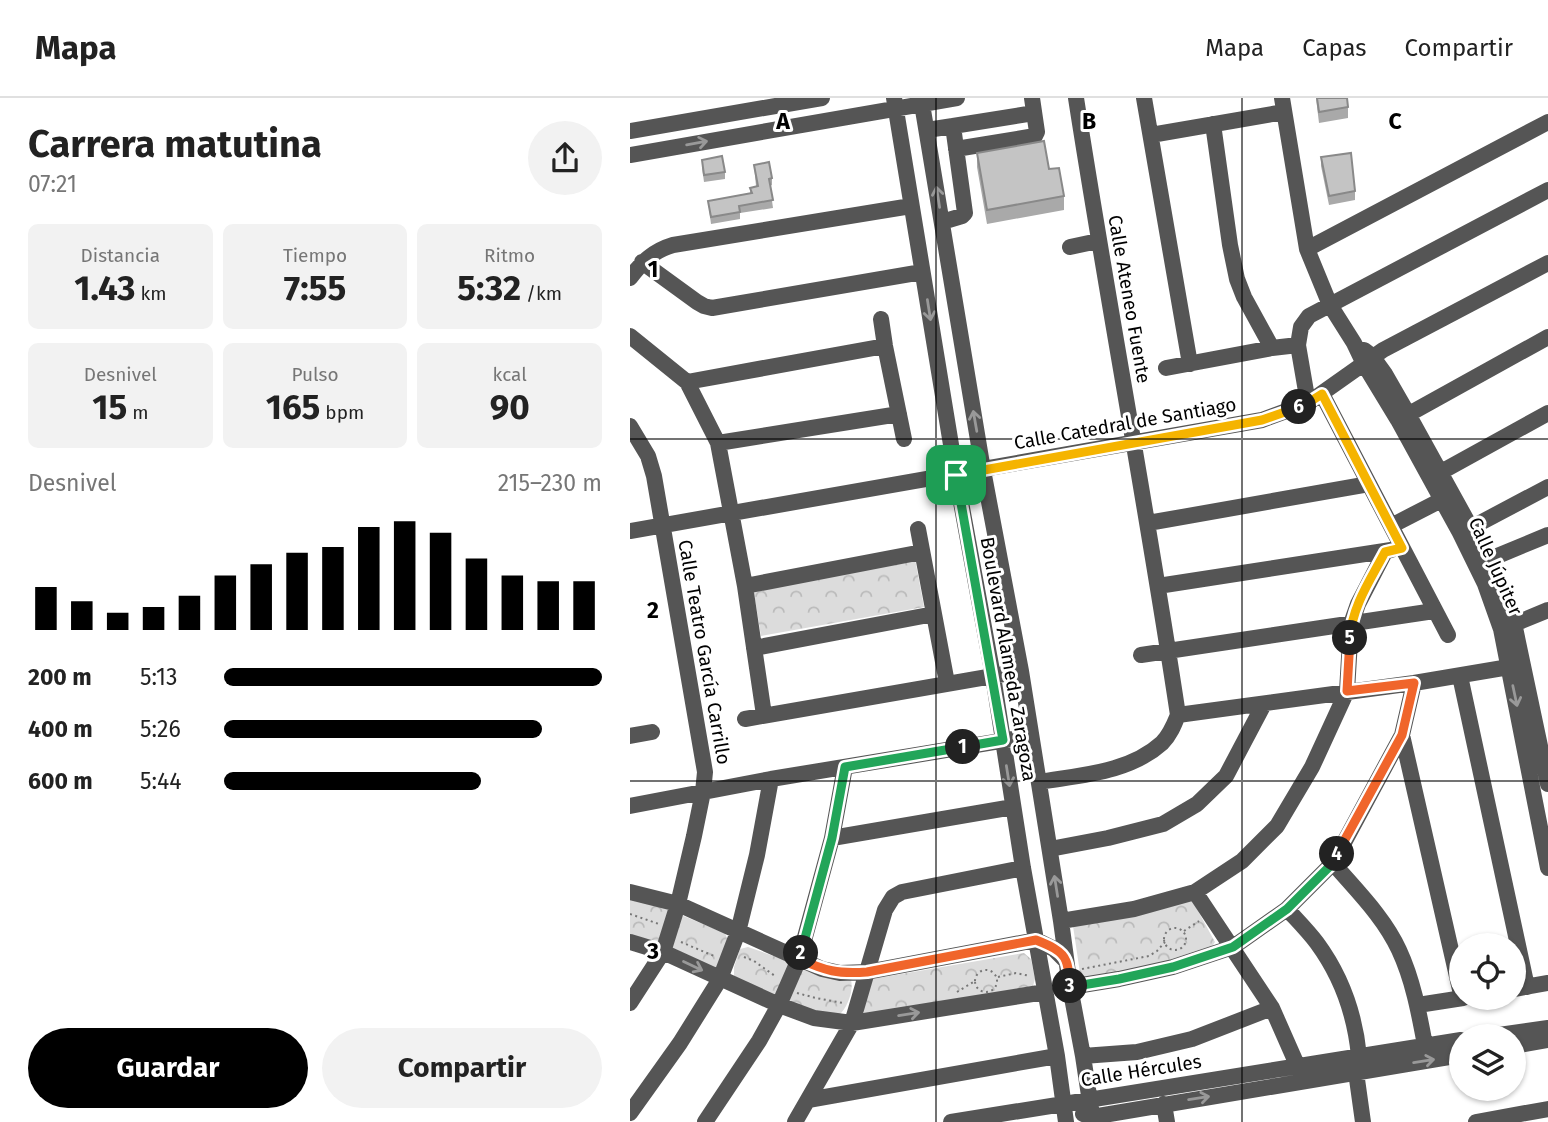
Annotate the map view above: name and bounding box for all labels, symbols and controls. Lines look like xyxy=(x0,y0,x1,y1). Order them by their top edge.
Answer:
text: Mapa xyxy=(35,28,116,68)
text: Mapa xyxy=(1205,34,1264,62)
text: Capas xyxy=(1302,34,1366,62)
text: Compartir xyxy=(1404,34,1513,62)
text: A xyxy=(775,107,790,135)
text: B xyxy=(1082,107,1096,135)
text: C xyxy=(1388,107,1402,135)
text: Carrera matutina xyxy=(28,121,322,167)
button: share xyxy=(528,121,602,195)
one-way arrow xyxy=(685,136,708,150)
text: 07:21 xyxy=(28,170,77,198)
one-way arrow xyxy=(931,186,944,208)
street label: Calle Ateneo Fuente xyxy=(1103,213,1156,385)
text: Distancia xyxy=(81,244,160,267)
text: Tiempo xyxy=(283,244,347,267)
text: Ritmo xyxy=(484,244,535,267)
text: 1 xyxy=(648,255,658,283)
text: 1.43 xyxy=(74,267,135,309)
text: 7:55 xyxy=(284,267,346,309)
text: 5:32 xyxy=(457,267,521,309)
text: km xyxy=(135,282,167,305)
text: /km xyxy=(521,282,562,305)
one-way arrow xyxy=(923,299,936,321)
text: Desnivel xyxy=(84,363,157,386)
text: Pulso xyxy=(291,363,339,386)
text: kcal xyxy=(493,363,527,386)
text: 15 xyxy=(92,386,127,428)
text: 165 xyxy=(266,386,320,428)
text: 90 xyxy=(490,386,530,428)
pin: 6 xyxy=(1282,390,1316,424)
street label: Calle Catedral de Santiago xyxy=(1012,393,1238,454)
text: 6 xyxy=(1293,395,1304,418)
text: m xyxy=(127,401,149,424)
text: bpm xyxy=(320,401,364,424)
one-way arrow xyxy=(968,410,981,433)
pin xyxy=(926,445,986,505)
icon: arrive xyxy=(937,456,975,494)
text: Desnivel xyxy=(28,469,117,497)
text: 215–230 m xyxy=(498,469,602,497)
street label: Calle Júpiter xyxy=(1464,514,1528,619)
street label: Boulevard Alameda Zaragoza xyxy=(976,535,1041,783)
street label: Calle Teatro García Carrillo xyxy=(673,538,736,766)
text: 2 xyxy=(647,596,659,624)
pin: 5 xyxy=(1332,620,1368,656)
text: 5 xyxy=(1344,626,1355,649)
text: 200 m xyxy=(28,663,92,691)
text: 5:13 xyxy=(140,663,178,691)
one-way arrow xyxy=(1508,684,1522,707)
text: 400 m xyxy=(28,715,93,743)
text: 5:26 xyxy=(140,715,181,743)
pin: 1 xyxy=(946,730,980,764)
text: 1 xyxy=(958,735,967,758)
one-way arrow xyxy=(1002,764,1015,787)
text: 600 m xyxy=(28,767,93,795)
text: 5:44 xyxy=(140,767,181,795)
pin: 4 xyxy=(1320,836,1354,872)
text: 4 xyxy=(1331,842,1342,865)
one-way arrow xyxy=(1049,876,1062,898)
map controls xyxy=(1449,933,1526,1101)
button: locate xyxy=(1449,933,1526,1010)
pin: 2 xyxy=(784,936,818,970)
text: 3 xyxy=(646,937,659,965)
text: 2 xyxy=(796,941,805,964)
one-way arrow xyxy=(683,961,704,974)
pin: 3 xyxy=(1052,968,1088,1004)
text: 3 xyxy=(1065,974,1074,997)
one-way arrow xyxy=(897,1007,920,1020)
button: layers xyxy=(1449,1024,1526,1101)
button: Guardar xyxy=(28,1028,308,1108)
button: Compartir xyxy=(322,1028,602,1108)
street label: Calle Hércules xyxy=(1079,1050,1203,1091)
one-way arrow xyxy=(1412,1054,1435,1067)
one-way arrow xyxy=(1187,1091,1210,1104)

